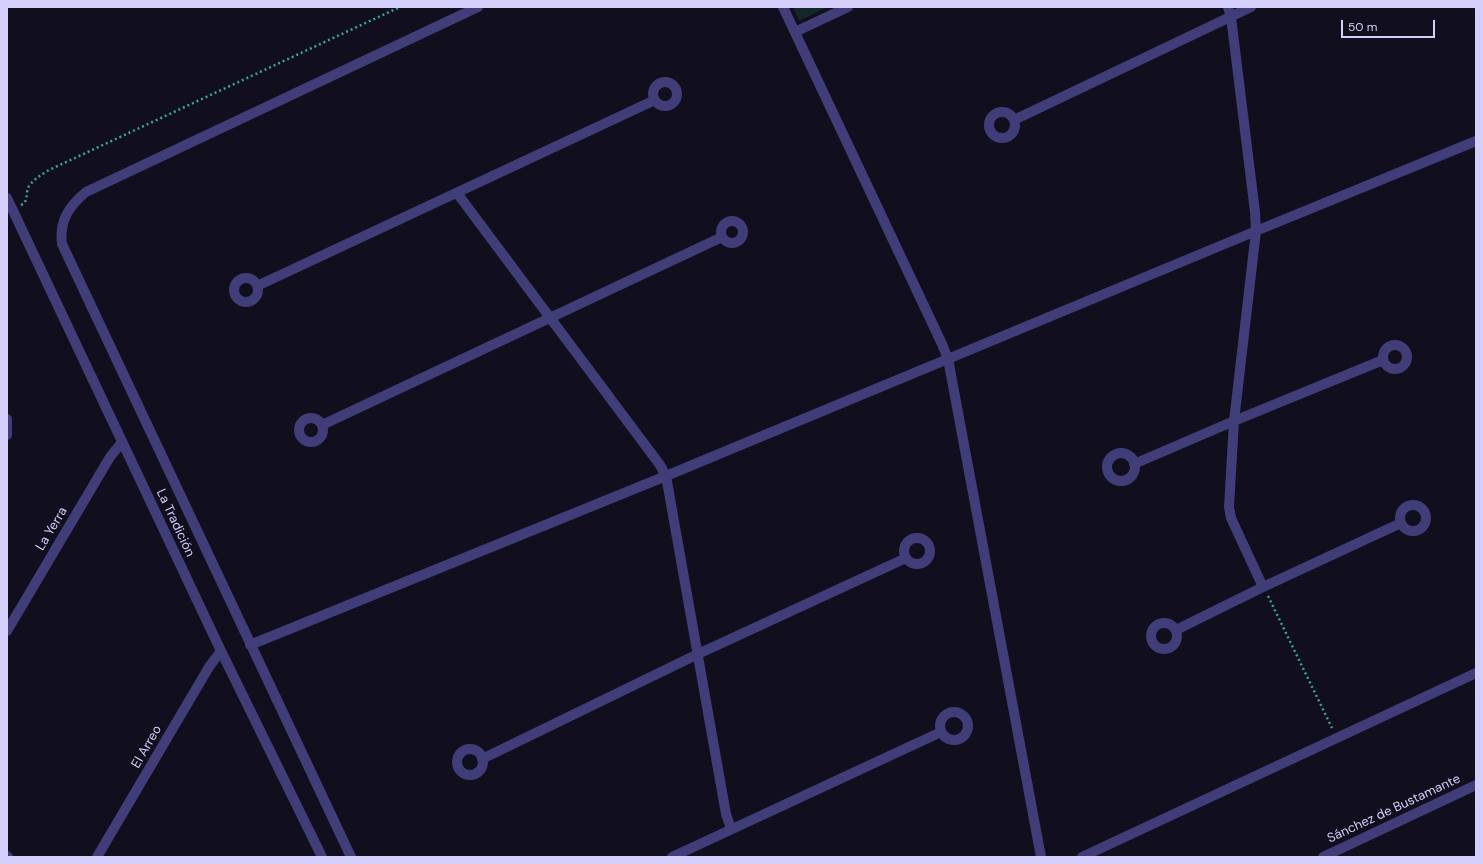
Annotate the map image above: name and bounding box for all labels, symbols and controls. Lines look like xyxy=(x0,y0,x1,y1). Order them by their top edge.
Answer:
scale bar xyxy=(1343,12,1437,38)
text: 50 m xyxy=(1348,19,1377,35)
street label: La Tradición xyxy=(153,487,197,559)
street label: La Yerra xyxy=(33,504,71,554)
street label: El Arreo xyxy=(129,723,165,771)
street label: Sánchez de Bustamante xyxy=(1325,771,1463,847)

